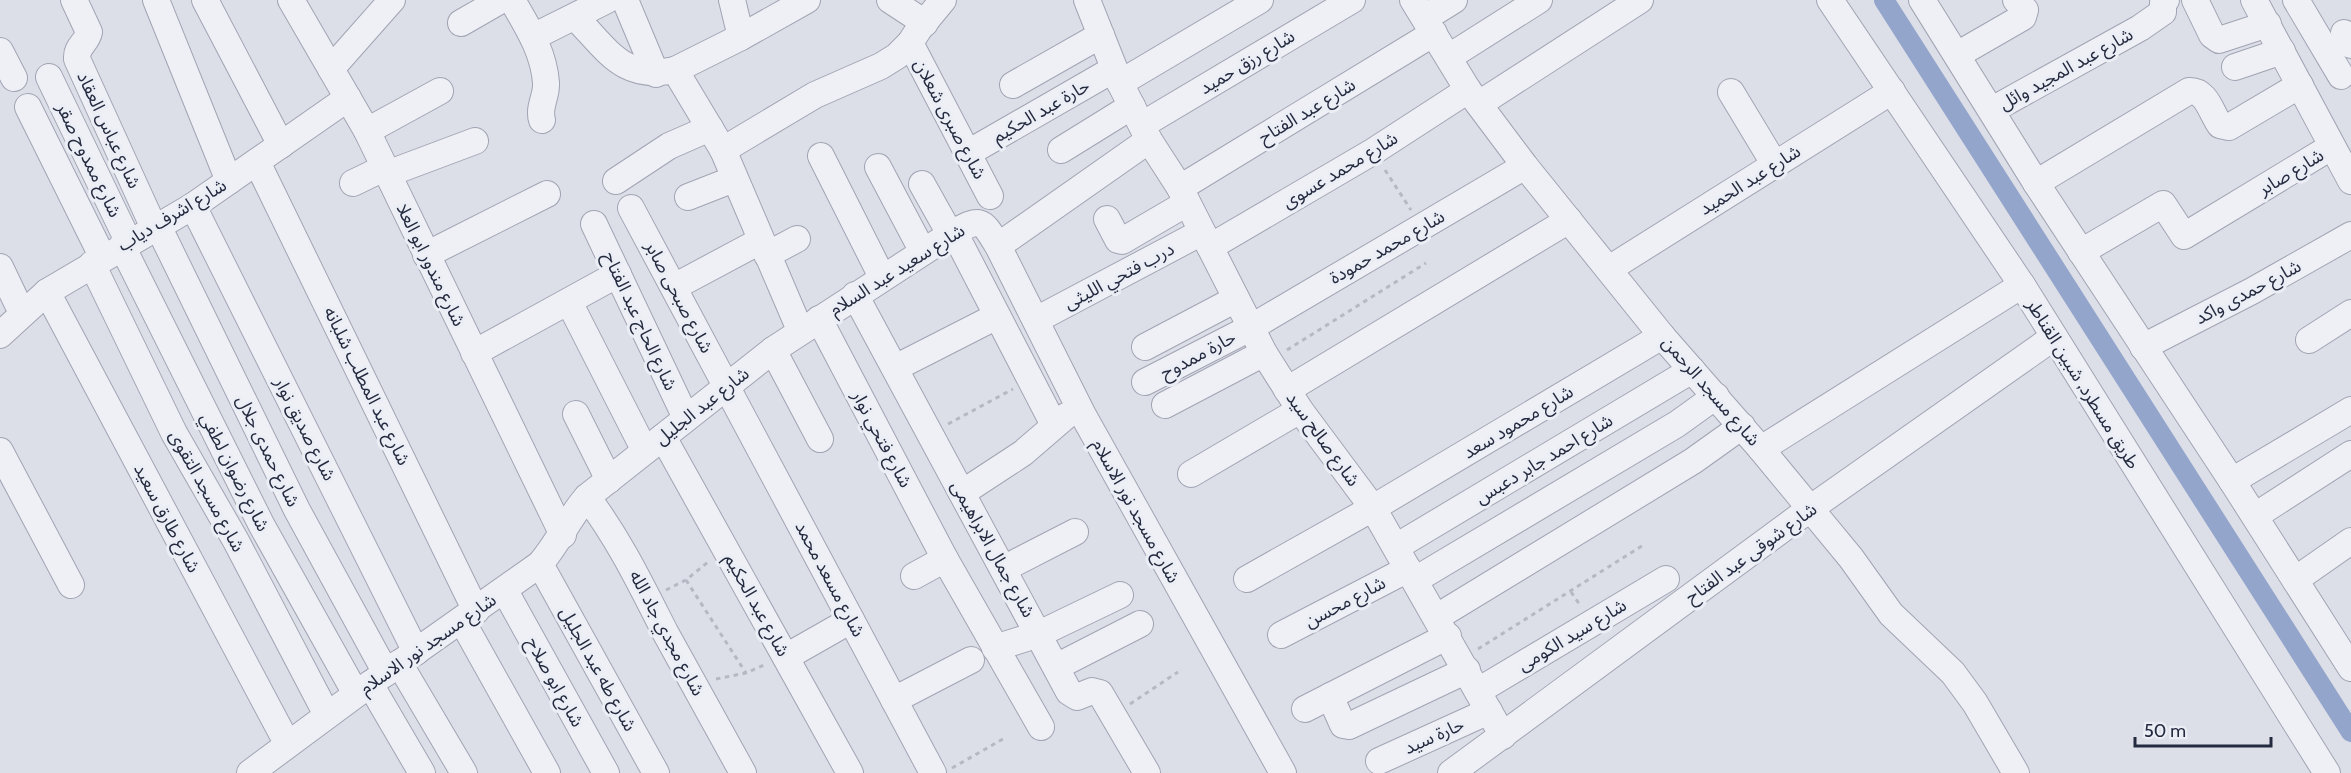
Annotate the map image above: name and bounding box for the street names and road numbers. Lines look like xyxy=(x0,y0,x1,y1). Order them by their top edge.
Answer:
street label: شارع عبد المجيد وائل xyxy=(1995,23,2138,117)
street label: شارع رزق حميد xyxy=(1195,25,1300,102)
street label: شارع صبرى شعلان xyxy=(906,55,991,184)
street label: شارع عباس العقاد xyxy=(70,68,146,193)
street label: شارع عبد الفتاح xyxy=(1254,73,1361,151)
street label: حارة عبد الحكيم xyxy=(989,74,1094,149)
street label: شارع ممدوح صقر xyxy=(49,98,126,222)
street label: شارع محمد عسوى xyxy=(1278,127,1403,216)
street label: شارع عبد الحميد xyxy=(1695,140,1806,222)
street label: شارع صابر xyxy=(2253,144,2329,203)
street label: شارع اشرف دياب xyxy=(114,174,232,259)
street label: شارع مندور ابو العلا xyxy=(389,200,470,331)
street label: شارع محمد حمودة xyxy=(1325,205,1450,291)
street label: شارع سعيد عبد السلام xyxy=(825,219,970,323)
street label: شارع صبحى صابر xyxy=(637,236,718,358)
street label: درب فتحي الليثى xyxy=(1060,238,1179,316)
street label: شارع الحاج عبد الفتاح xyxy=(595,248,682,395)
street label: شارع حمدى واكد xyxy=(2191,255,2306,332)
street label: طريق مسطرد, شبين القناطر xyxy=(2021,294,2144,473)
street label: شارع عبد المطلب شلبانه xyxy=(316,303,415,470)
street label: حارة ممدوح xyxy=(1157,326,1240,386)
street label: شارع مسجد الرحمن xyxy=(1655,332,1765,452)
street label: شارع عبد الجليل xyxy=(650,362,755,452)
street label: شارع صديق نوار xyxy=(266,373,340,486)
street label: شارع محمود سعد xyxy=(1459,380,1579,466)
street label: شارع فتحي نوار xyxy=(844,386,917,493)
street label: شارع صالح سيد xyxy=(1279,387,1365,492)
street label: شارع حمدى جلال xyxy=(229,392,304,512)
street label: شارع رضوان لطفي xyxy=(193,409,274,536)
street label: شارع احمد جابر دعبس xyxy=(1471,409,1618,511)
street label: شارع مسجد التقوى xyxy=(162,426,250,557)
street label: شارع مسجد نور الاسلام xyxy=(1085,435,1185,588)
street label: شارع طارق سعيد xyxy=(126,460,205,578)
street label: شارع جمال الابراهيمى xyxy=(944,477,1040,623)
street label: شارع شوقى عبد الفتاح xyxy=(1681,498,1823,611)
street label: شارع مسعد محمد xyxy=(788,517,870,642)
street label: شارع عبد الحكيم xyxy=(717,550,794,662)
street label: شارع مجدي جاد الله xyxy=(622,566,709,701)
street label: شارع محسن xyxy=(1301,572,1391,635)
street label: شارع مسجد نور الاسلام xyxy=(356,589,502,702)
street label: شارع سيد الكومى xyxy=(1514,594,1632,679)
street label: شارع طه عبد الجليل xyxy=(552,603,641,736)
street label: شارع ابو صلاح xyxy=(519,633,589,732)
street label: حارة سيد xyxy=(1401,713,1467,759)

